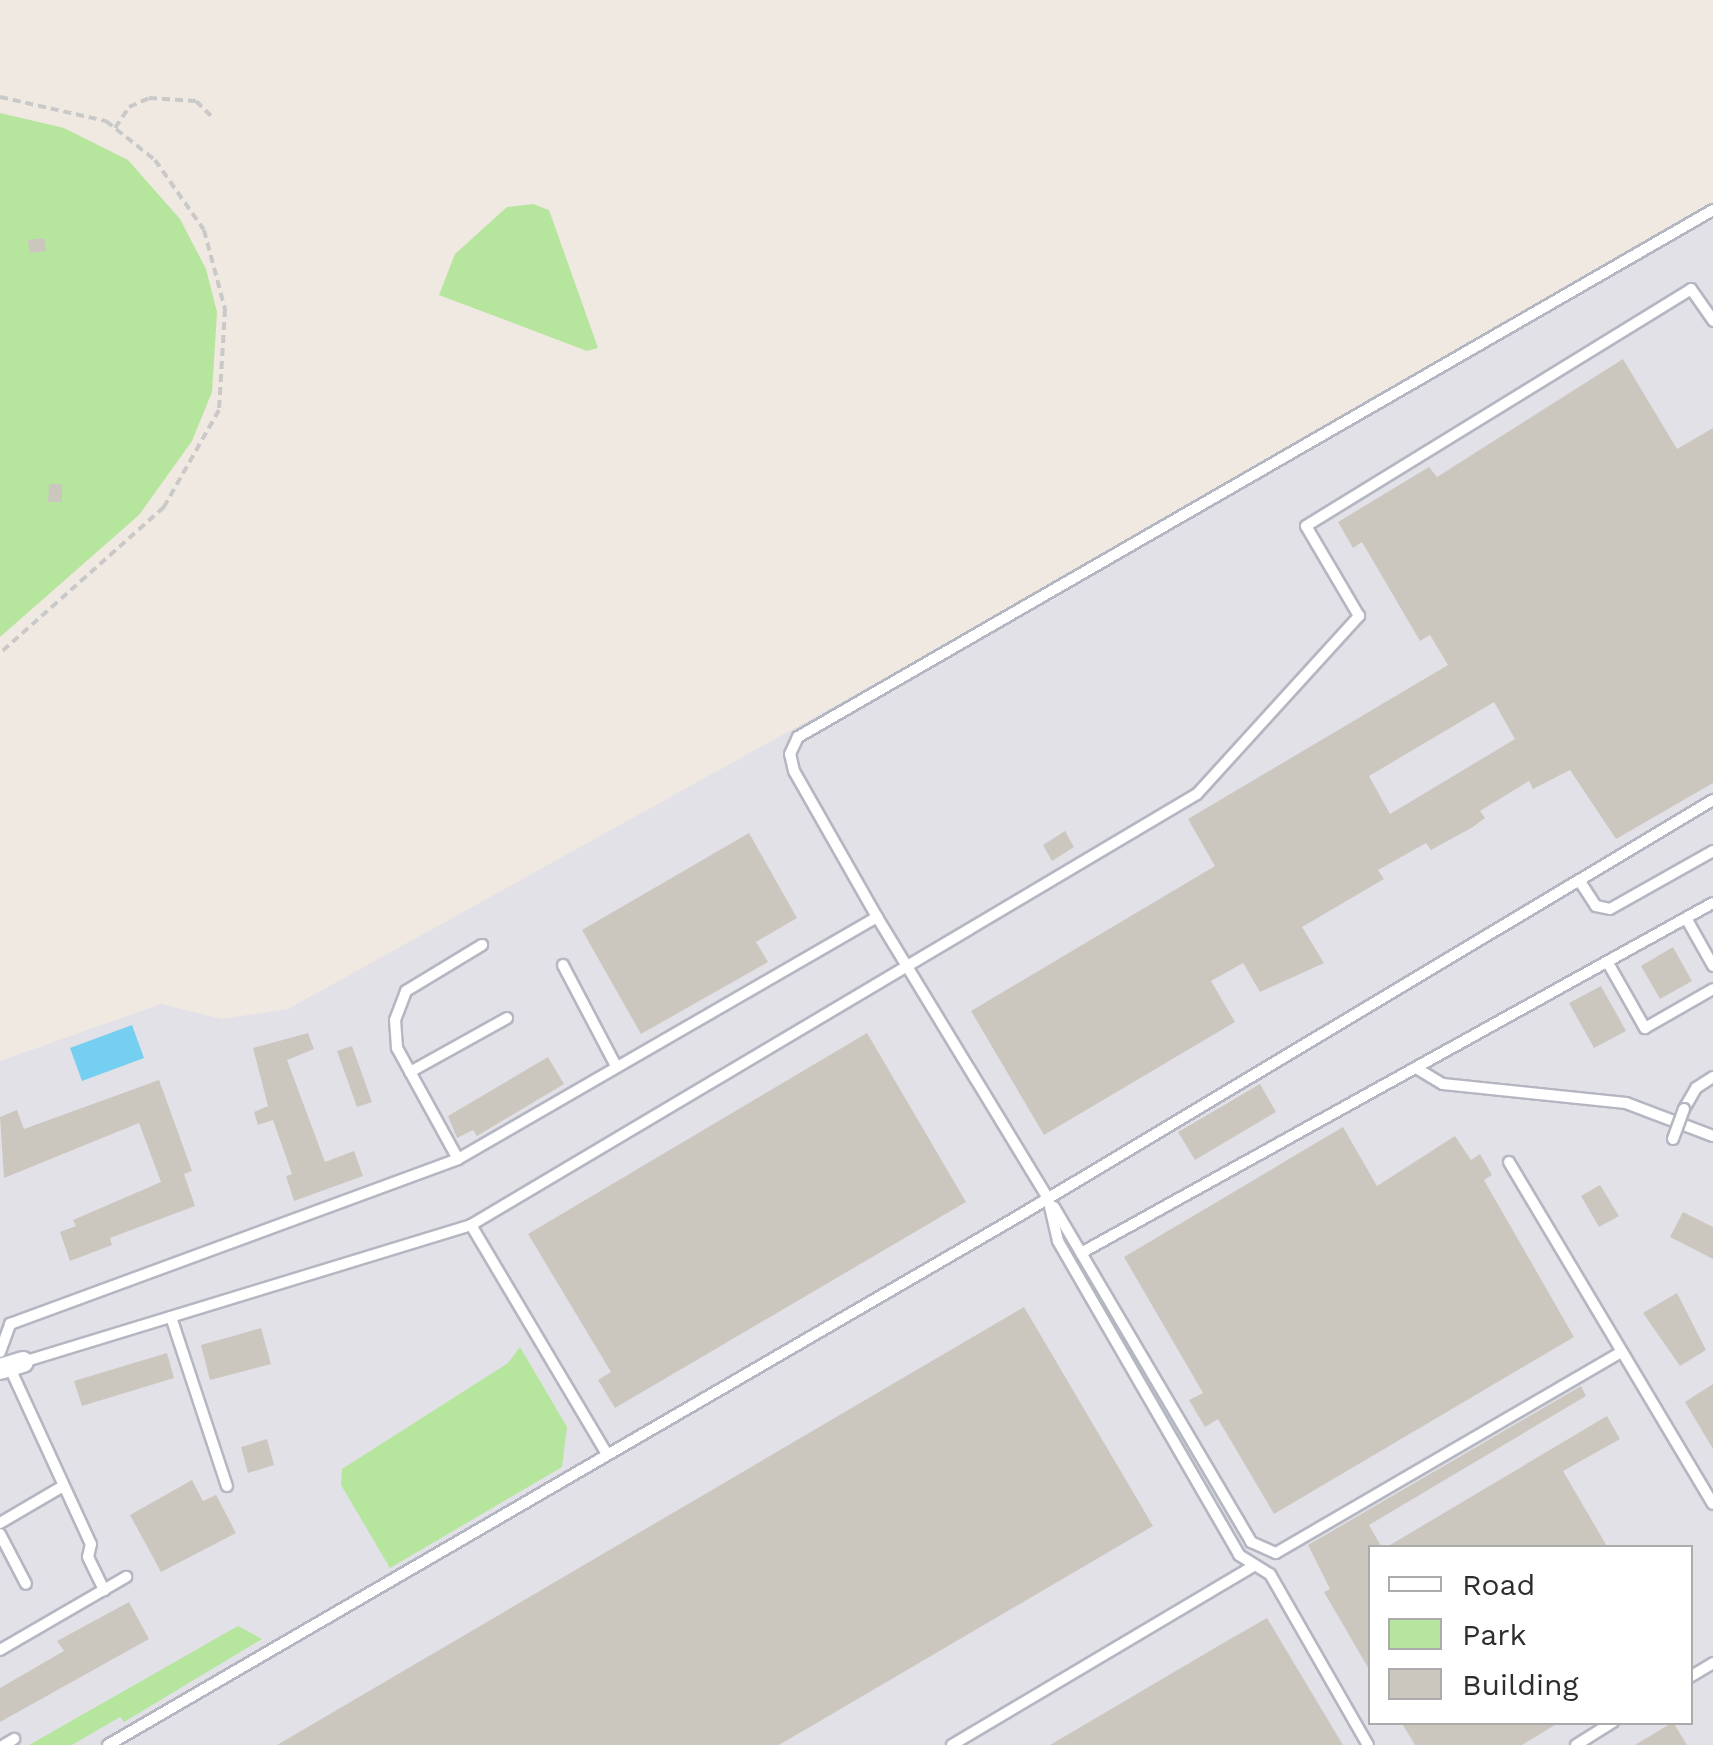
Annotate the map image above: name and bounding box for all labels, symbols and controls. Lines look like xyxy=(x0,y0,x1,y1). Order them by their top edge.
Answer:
legend xyxy=(1368,1545,1693,1725)
text: Road xyxy=(1462,1567,1535,1602)
text: Park xyxy=(1462,1617,1527,1652)
text: Building xyxy=(1462,1667,1579,1702)

